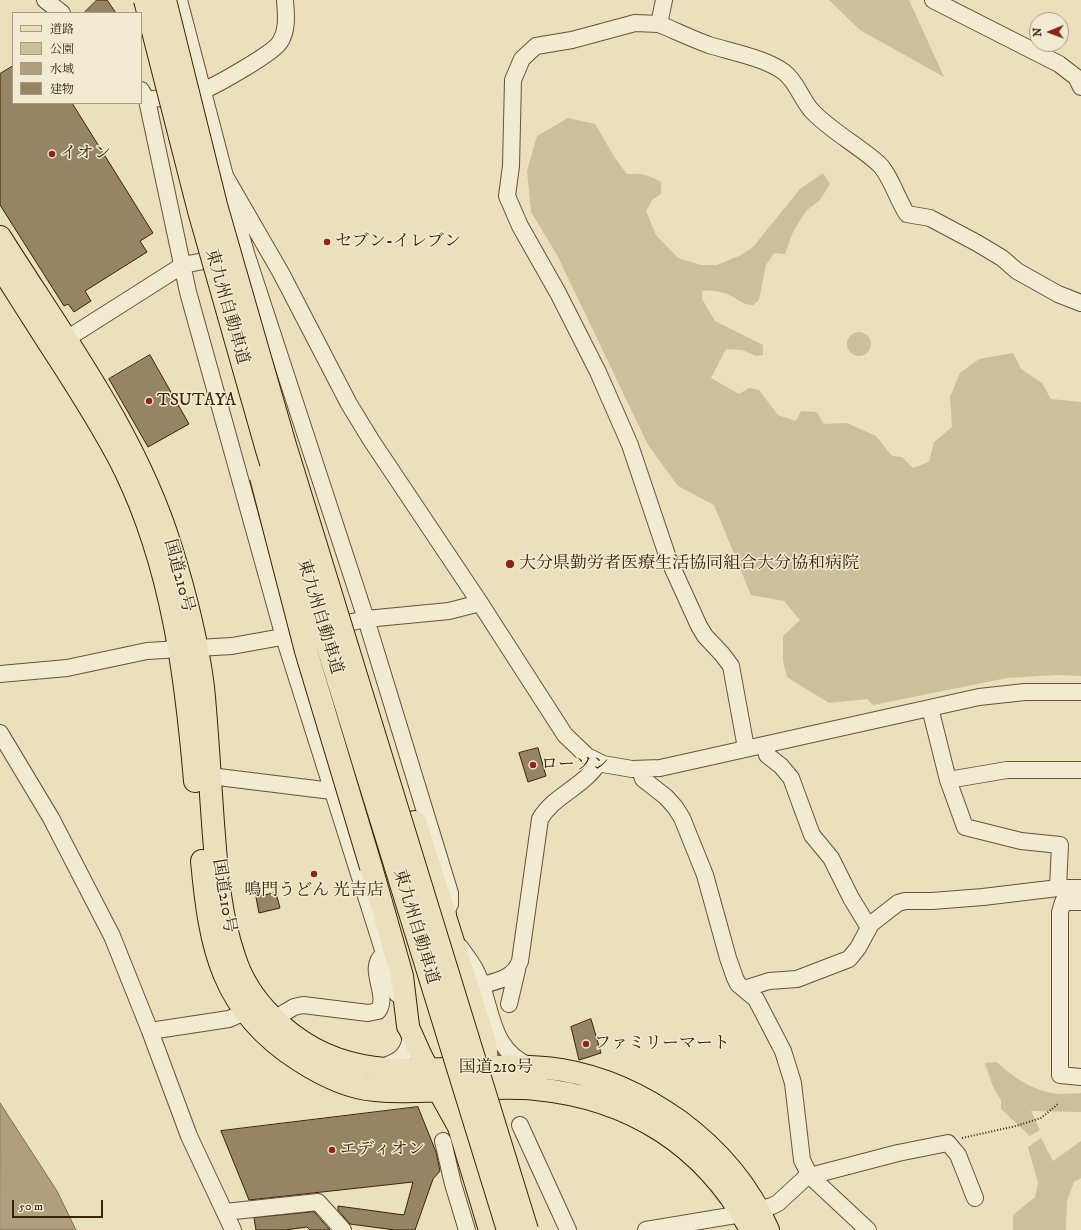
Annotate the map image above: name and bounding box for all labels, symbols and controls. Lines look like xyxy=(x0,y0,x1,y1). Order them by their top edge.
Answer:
legend xyxy=(12,12,142,104)
north arrow xyxy=(1029,12,1069,52)
text: 道路 xyxy=(50,22,74,37)
text: N xyxy=(1031,28,1045,37)
text: 公園 xyxy=(50,42,74,57)
text: 水域 xyxy=(50,62,74,77)
text: 建物 xyxy=(50,82,74,97)
place label: イオン xyxy=(60,144,111,164)
marker: イオン xyxy=(47,149,57,159)
place label: セブン-イレブン xyxy=(335,232,461,252)
marker: セブン-イレブン xyxy=(322,237,332,247)
street label: 東九州自動車道 xyxy=(200,247,252,367)
place label: TSUTAYA xyxy=(157,391,236,411)
marker: TSUTAYA xyxy=(144,396,154,406)
street label: 国道210号 xyxy=(158,537,198,615)
place label: 大分県勤労者医療生活協同組合大分協和病院 xyxy=(519,554,859,574)
street label: 東九州自動車道 xyxy=(292,557,346,677)
marker: 大分県勤労者医療生活協同組合大分協和病院 xyxy=(504,558,516,570)
place label: ローソン xyxy=(541,755,609,775)
marker: ローソン xyxy=(528,760,538,770)
street label: 国道210号 xyxy=(207,858,239,934)
street label: 東九州自動車道 xyxy=(388,867,442,987)
marker: 鳴門うどん 光吉店 xyxy=(309,869,319,879)
place label: 鳴門うどん 光吉店 xyxy=(244,881,384,901)
place label: ファミリーマート xyxy=(594,1034,730,1054)
marker: ファミリーマート xyxy=(581,1039,591,1049)
street label: 国道210号 xyxy=(459,1058,533,1078)
place label: エディオン xyxy=(340,1140,425,1160)
marker: エディオン xyxy=(327,1145,337,1155)
scale bar xyxy=(14,1192,105,1218)
text: 50 m xyxy=(19,1199,43,1214)

